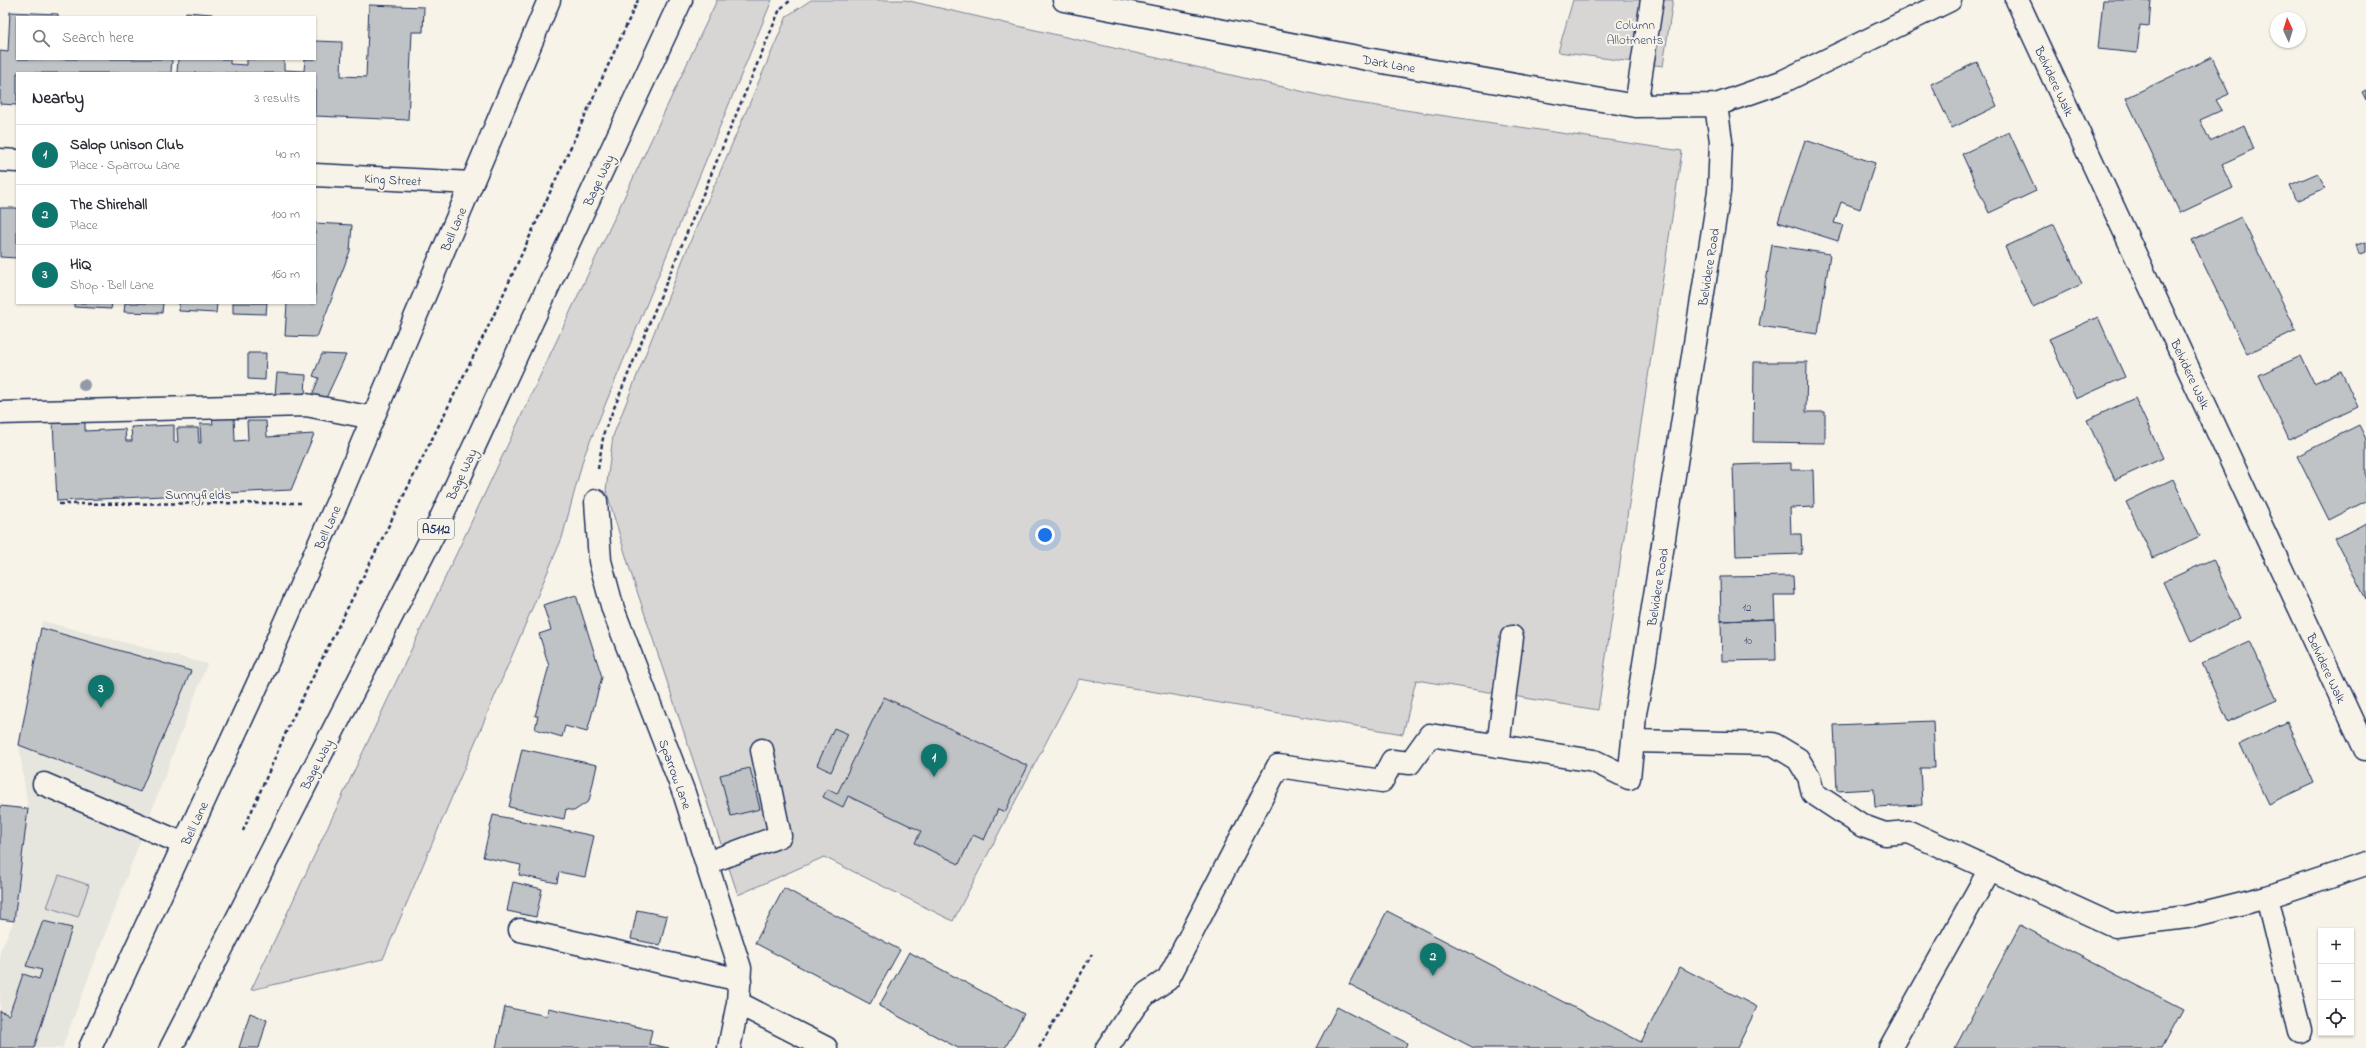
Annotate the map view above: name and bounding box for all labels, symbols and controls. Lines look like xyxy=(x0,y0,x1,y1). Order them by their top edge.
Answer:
north arrow xyxy=(2270,12,2306,48)
search box xyxy=(16,16,316,60)
park label: Column Allotments xyxy=(1607,16,1664,50)
icon: search xyxy=(30,27,52,49)
text: Search here xyxy=(62,27,134,49)
street label: Belvidere Walk xyxy=(2029,43,2078,120)
street label: Dark Lane xyxy=(1360,50,1417,79)
text: Nearby xyxy=(32,86,84,111)
text: 3 results xyxy=(254,89,300,108)
text: Salop Unison Club xyxy=(70,134,183,156)
text: 1 xyxy=(43,145,47,164)
text: 40 m xyxy=(276,145,300,164)
street label: Bage Way xyxy=(579,152,621,211)
text: Place · Sparrow Lane xyxy=(70,156,180,175)
street label: King Street xyxy=(364,170,422,193)
text: The Shirehall xyxy=(70,194,147,216)
street label: Bell Lane xyxy=(436,204,472,256)
text: 2 xyxy=(42,205,48,224)
text: 100 m xyxy=(271,205,300,224)
text: Place xyxy=(70,216,98,235)
street label: Belvidere Road xyxy=(1694,226,1725,309)
text: HiQ xyxy=(70,254,91,276)
text: 3 xyxy=(42,265,48,284)
text: 160 m xyxy=(271,265,300,284)
text: Shop · Bell Lane xyxy=(70,276,154,295)
street label: Belvidere Walk xyxy=(2165,336,2214,413)
street label: Bage Way xyxy=(442,446,484,505)
street label: Sunnyfields xyxy=(165,486,231,506)
street label: Bell Lane xyxy=(310,502,347,554)
road number: A5112 xyxy=(418,519,454,539)
your location xyxy=(1035,525,1055,545)
street label: Belvidere Road xyxy=(1643,546,1674,629)
house number: 12 xyxy=(1743,600,1752,616)
street label: Belvidere Walk xyxy=(2301,630,2350,707)
house number: 10 xyxy=(1744,633,1752,649)
pin: 3 xyxy=(88,675,114,708)
street label: Bage Way xyxy=(296,736,339,795)
street label: Sparrow Lane xyxy=(653,737,696,812)
pin: 1 xyxy=(921,744,947,777)
street label: Bell Lane xyxy=(177,799,214,850)
map controls xyxy=(2318,928,2354,1036)
button: + xyxy=(2318,928,2354,964)
pin: 2 xyxy=(1420,943,1446,976)
button: − xyxy=(2318,964,2354,1000)
button: locate xyxy=(2318,1000,2354,1036)

